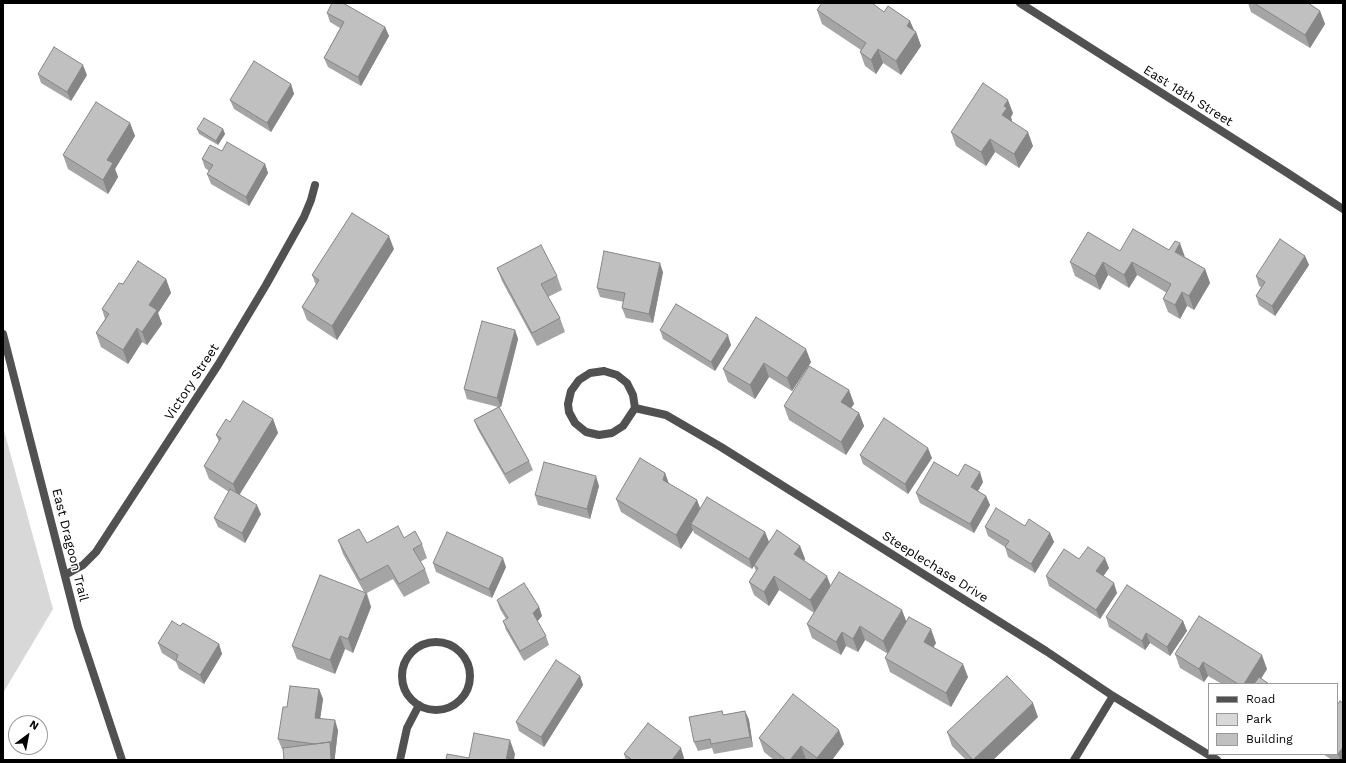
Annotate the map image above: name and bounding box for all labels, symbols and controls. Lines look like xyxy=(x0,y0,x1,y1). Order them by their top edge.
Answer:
street label: East 18th Street xyxy=(1140,62,1236,130)
street label: Victory Street xyxy=(161,341,223,423)
street label: East Dragoon Trail xyxy=(48,487,92,603)
street label: Steeplechase Drive xyxy=(879,528,991,606)
legend xyxy=(1208,683,1338,755)
text: Road xyxy=(1246,692,1275,706)
text: Park xyxy=(1246,712,1272,726)
north arrow xyxy=(8,715,48,755)
text: N xyxy=(27,718,41,733)
text: Building xyxy=(1246,732,1293,746)

